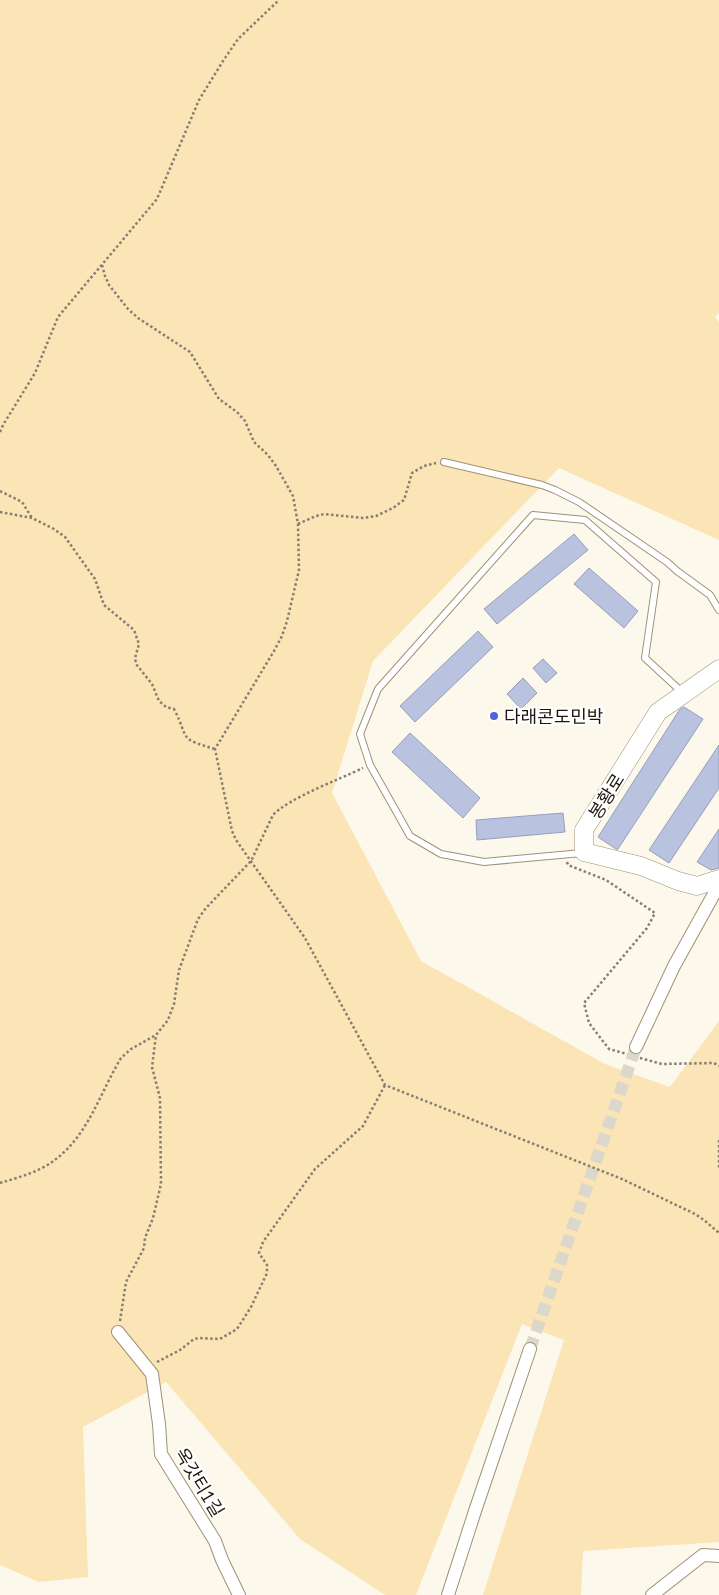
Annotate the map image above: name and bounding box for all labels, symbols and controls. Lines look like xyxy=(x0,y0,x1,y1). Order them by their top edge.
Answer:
place label: 다래콘도민박 xyxy=(504,705,603,727)
marker: 다래콘도민박 xyxy=(488,710,500,722)
street label: 봉황로 xyxy=(584,769,628,823)
street label: 옥갓티1길 xyxy=(171,1443,229,1521)

